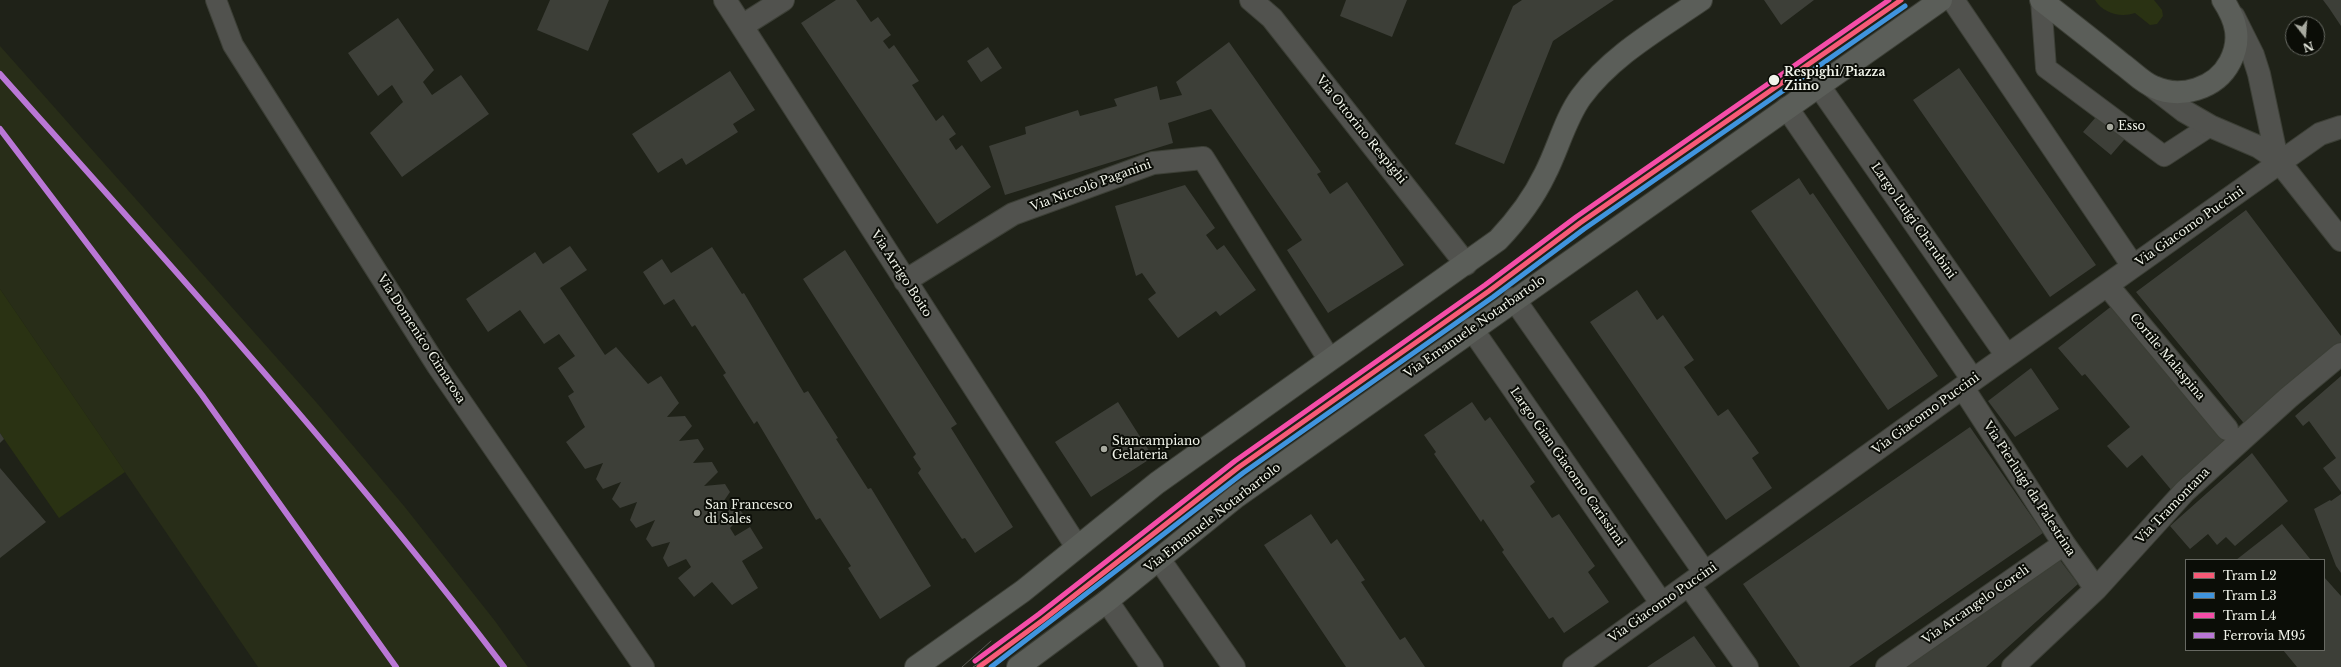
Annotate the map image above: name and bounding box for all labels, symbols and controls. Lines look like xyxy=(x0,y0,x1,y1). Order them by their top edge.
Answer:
north arrow xyxy=(2285,16,2325,56)
text: N xyxy=(2301,38,2315,55)
place label: Respighi/Piazza Ziino xyxy=(1784,66,1885,94)
street label: Via Ottorino Respighi xyxy=(1313,73,1409,187)
marker: Respighi/Piazza Ziino xyxy=(1767,73,1781,87)
place label: Esso xyxy=(2118,120,2145,134)
marker: Esso xyxy=(2105,122,2115,132)
street label: Via Niccolò Paganini xyxy=(1029,157,1153,215)
street label: Largo Luigi Cherubini xyxy=(1868,160,1958,282)
street label: Via Giacomo Puccini xyxy=(2133,184,2247,270)
street label: Via Arrigo Boito xyxy=(868,228,934,320)
street label: Via Domenico Cimarosa xyxy=(374,272,468,406)
street label: Via Emanuele Notarbartolo xyxy=(1402,273,1548,381)
street label: Cortile Malaspina xyxy=(2126,311,2208,403)
street label: Via Giacomo Puccini xyxy=(1870,370,1982,458)
street label: Largo Gian Giacomo Carissimi xyxy=(1507,385,1627,549)
street label: Via Pierluigi da Palestrina xyxy=(1980,419,2078,559)
place label: Stancampiano Gelateria xyxy=(1112,435,1200,463)
marker: Stancampiano Gelateria xyxy=(1099,444,1109,454)
street label: Via Emanuele Notarbartolo xyxy=(1142,460,1284,576)
street label: Via Tramontana xyxy=(2133,465,2213,547)
place label: San Francesco di Sales xyxy=(705,499,793,527)
marker: San Francesco di Sales xyxy=(692,508,702,518)
legend xyxy=(2185,559,2325,651)
street label: Via Giacomo Puccini xyxy=(1606,560,1720,646)
street label: Via Arcangelo Coreli xyxy=(1920,563,2032,647)
text: Tram L2 xyxy=(2223,568,2277,583)
text: Tram L3 xyxy=(2223,588,2277,603)
text: Tram L4 xyxy=(2223,608,2276,623)
text: Ferrovia M95 xyxy=(2223,628,2305,643)

